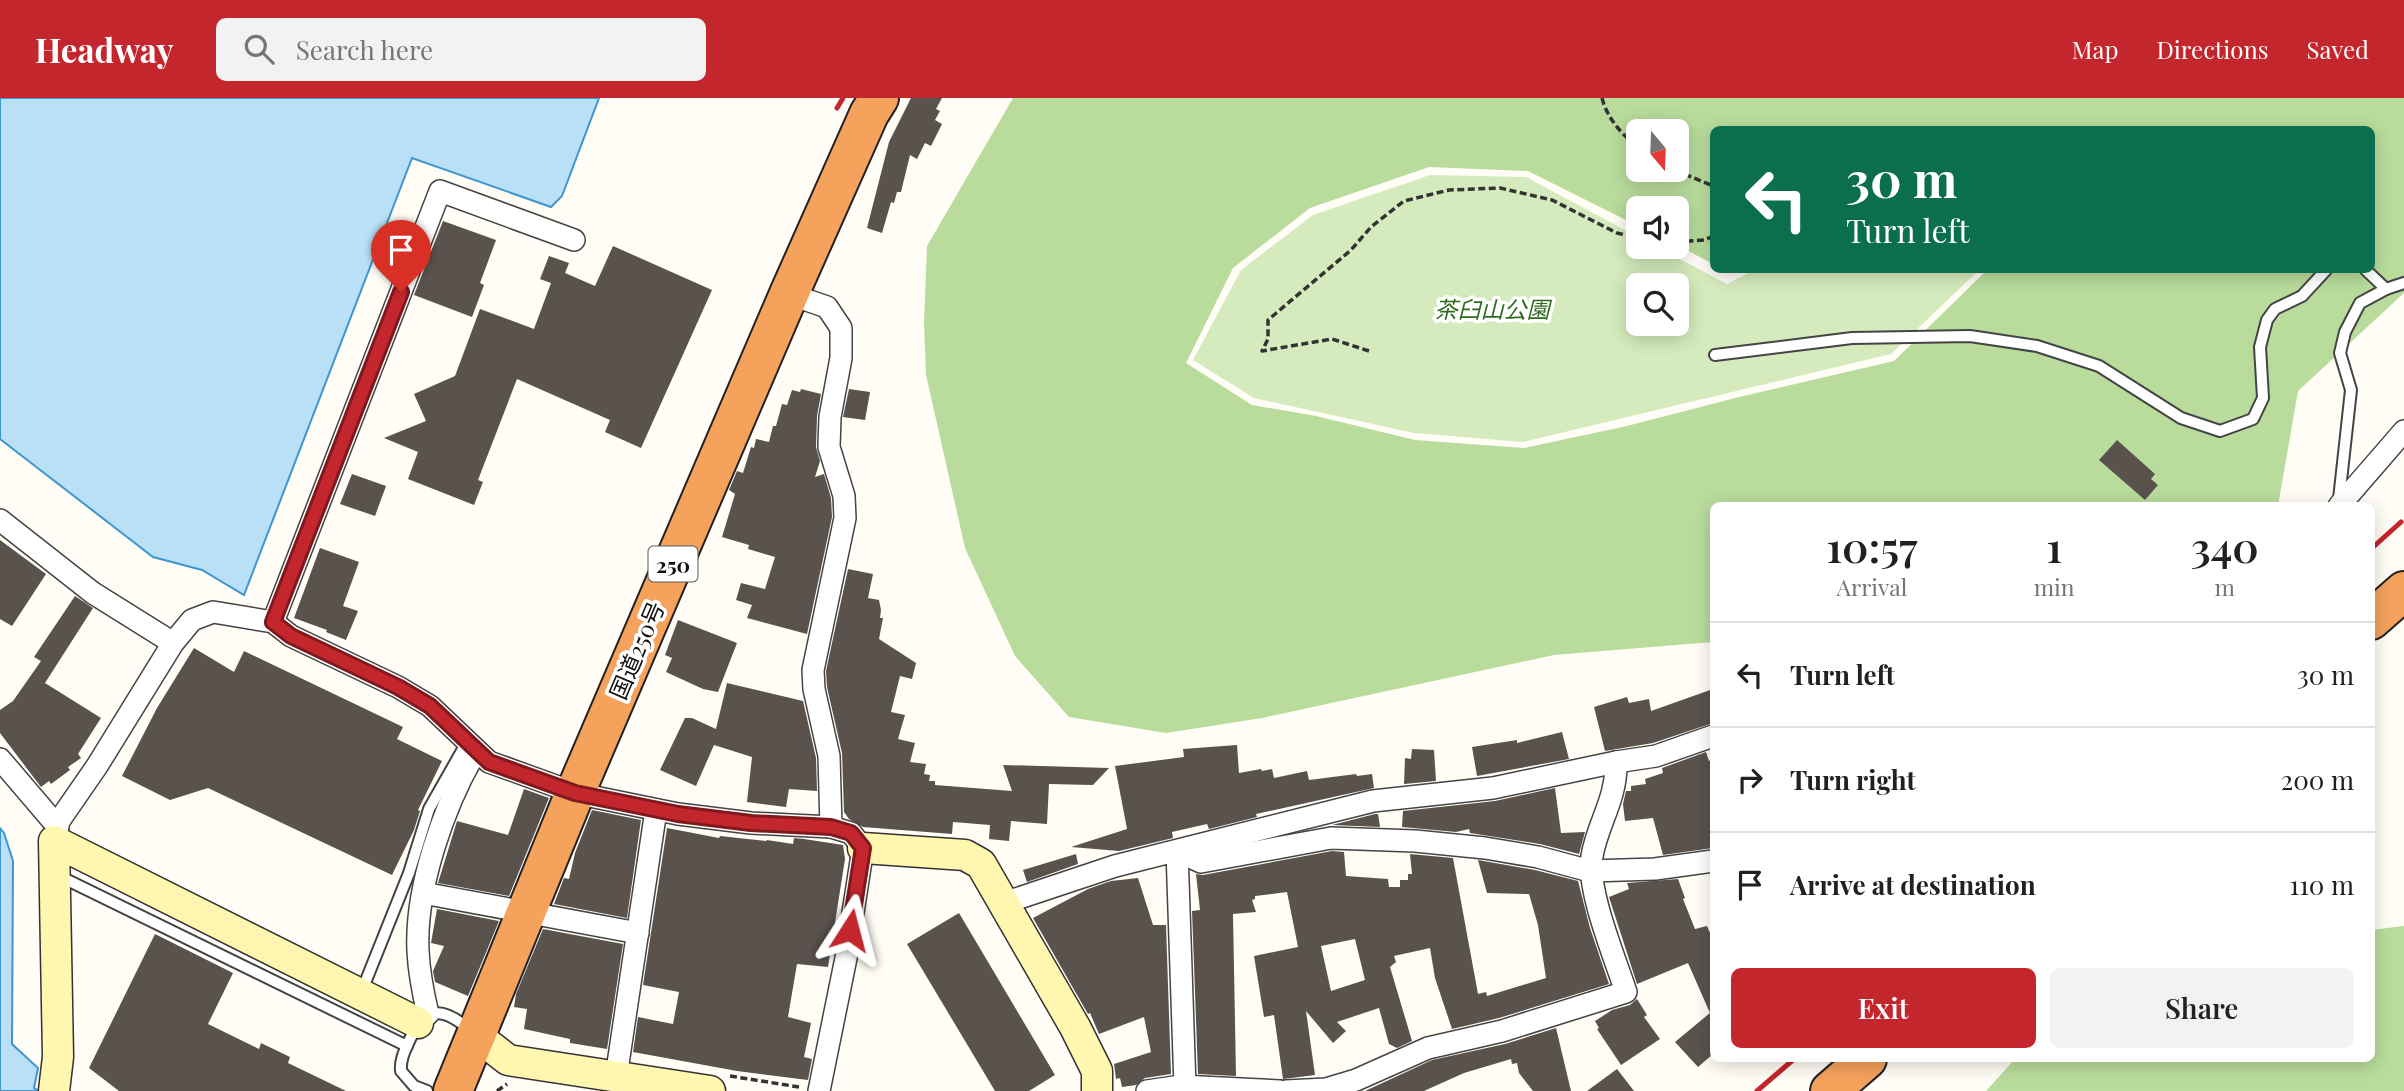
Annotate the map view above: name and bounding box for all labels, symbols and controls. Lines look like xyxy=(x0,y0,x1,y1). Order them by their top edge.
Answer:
search box xyxy=(216,18,706,81)
text: Headway xyxy=(35,27,174,71)
icon: search xyxy=(240,30,278,68)
text: Search here xyxy=(296,32,433,67)
text: Map xyxy=(2072,33,2118,65)
text: Directions xyxy=(2156,33,2269,65)
text: Saved xyxy=(2307,33,2369,65)
north arrow xyxy=(1626,119,1689,182)
map controls xyxy=(1626,119,1689,336)
text: 30 m xyxy=(1846,145,1957,210)
icon: left xyxy=(1731,154,1822,245)
button: sound xyxy=(1626,196,1689,259)
text: Turn left xyxy=(1846,208,1970,251)
pin xyxy=(371,220,431,292)
icon: arrive xyxy=(382,231,420,269)
button: search xyxy=(1626,273,1689,336)
park label: 茶臼山公園 xyxy=(1435,293,1553,324)
text: 10:57 xyxy=(1826,518,1918,574)
text: 1 xyxy=(2046,518,2062,574)
text: 340 xyxy=(2191,518,2259,574)
road number: 250 xyxy=(648,546,698,582)
text: Arrival xyxy=(1836,571,1907,602)
text: min xyxy=(2034,571,2075,602)
text: m xyxy=(2215,571,2235,602)
street label: 国道250号 xyxy=(602,596,670,704)
icon: left xyxy=(1731,656,1769,694)
text: Turn left xyxy=(1790,657,1895,692)
text: 30 m xyxy=(2297,657,2354,692)
icon: right xyxy=(1731,761,1769,799)
text: Turn right xyxy=(1790,762,1916,797)
text: 200 m xyxy=(2281,762,2354,797)
icon: arrive xyxy=(1731,866,1769,904)
text: Arrive at destination xyxy=(1790,867,2036,902)
text: 110 m xyxy=(2290,867,2354,902)
position arrow xyxy=(813,893,887,967)
button: Exit xyxy=(1731,968,2036,1048)
button: Share xyxy=(2050,968,2354,1048)

